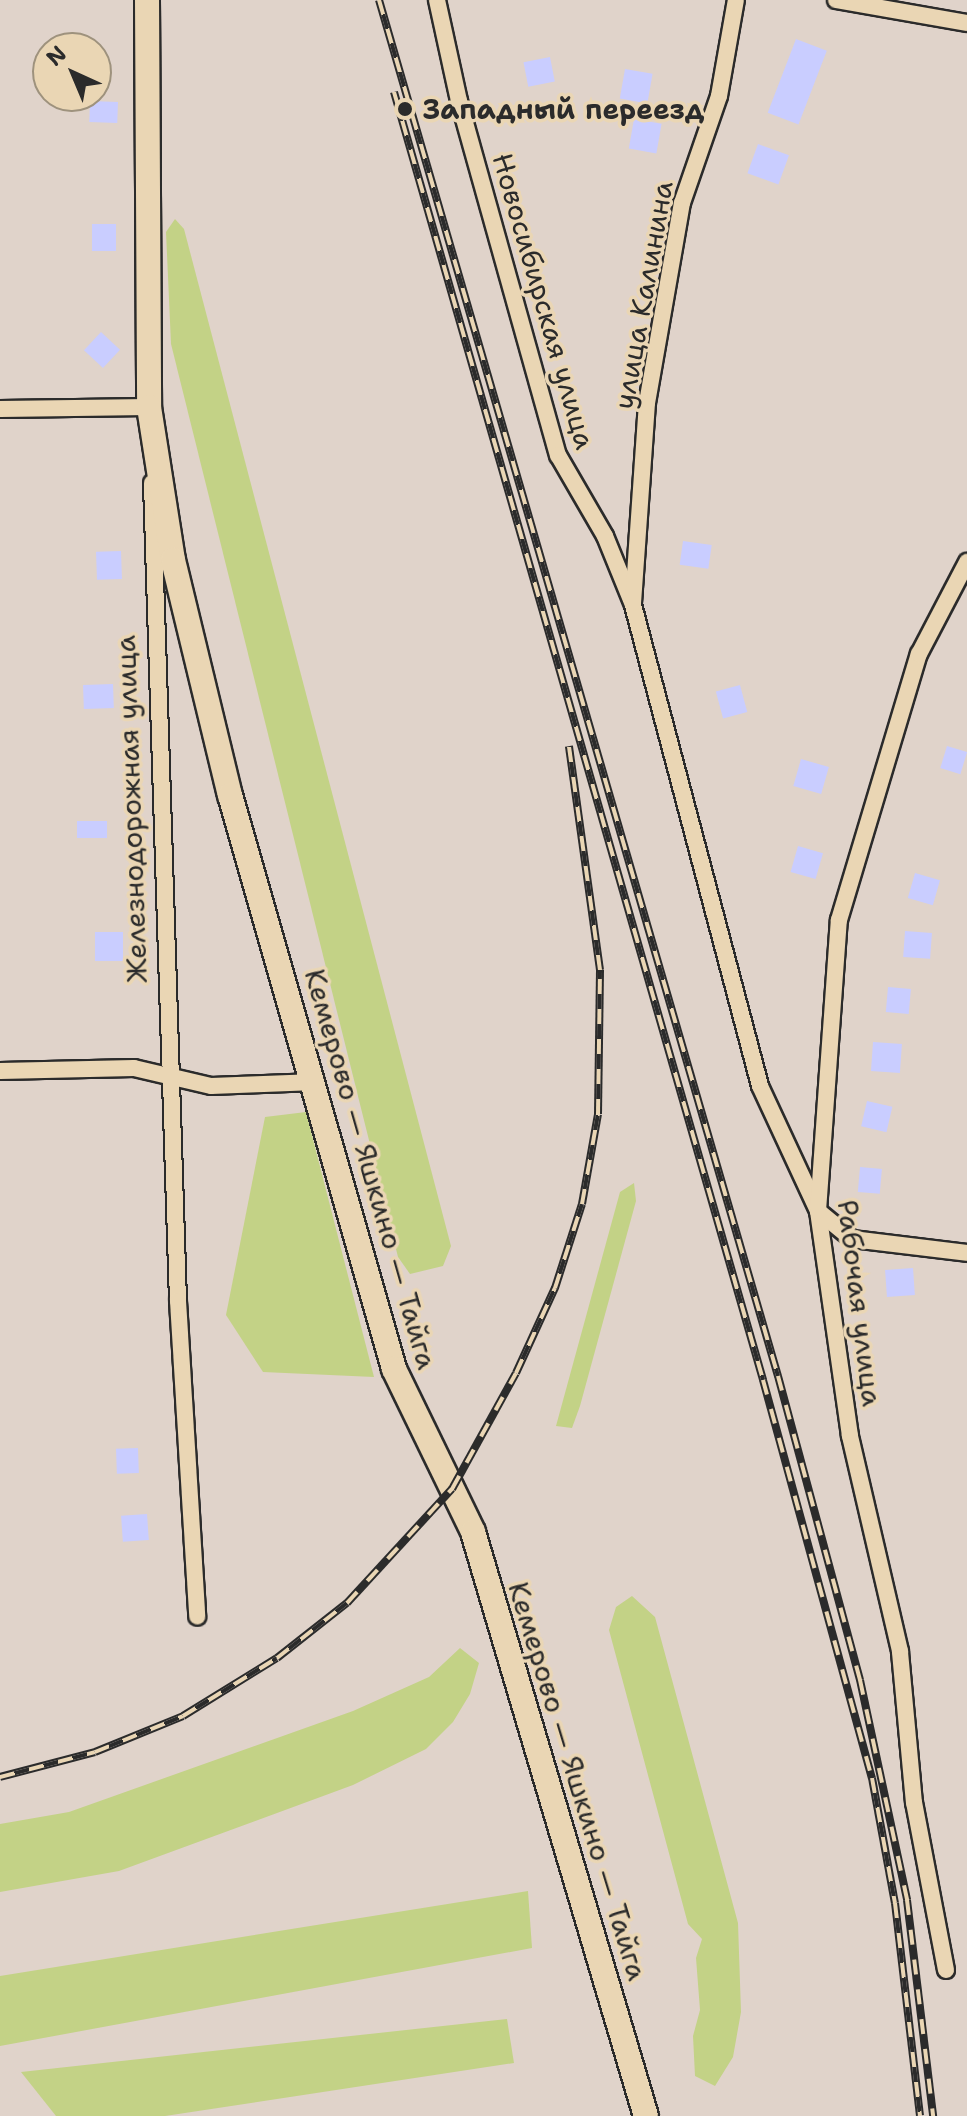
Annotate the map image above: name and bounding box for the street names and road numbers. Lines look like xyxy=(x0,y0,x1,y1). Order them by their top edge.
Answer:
street label: Новосибирская улица xyxy=(486,149,602,453)
street label: улица Калинина xyxy=(606,178,680,412)
street label: Железнодорожная улица xyxy=(108,635,154,983)
street label: Кемерово — Яшкино — Тайга xyxy=(298,965,444,1373)
street label: Рабочая улица xyxy=(831,1198,889,1408)
street label: Кемерово — Яшкино — Тайга xyxy=(501,1578,655,1984)

